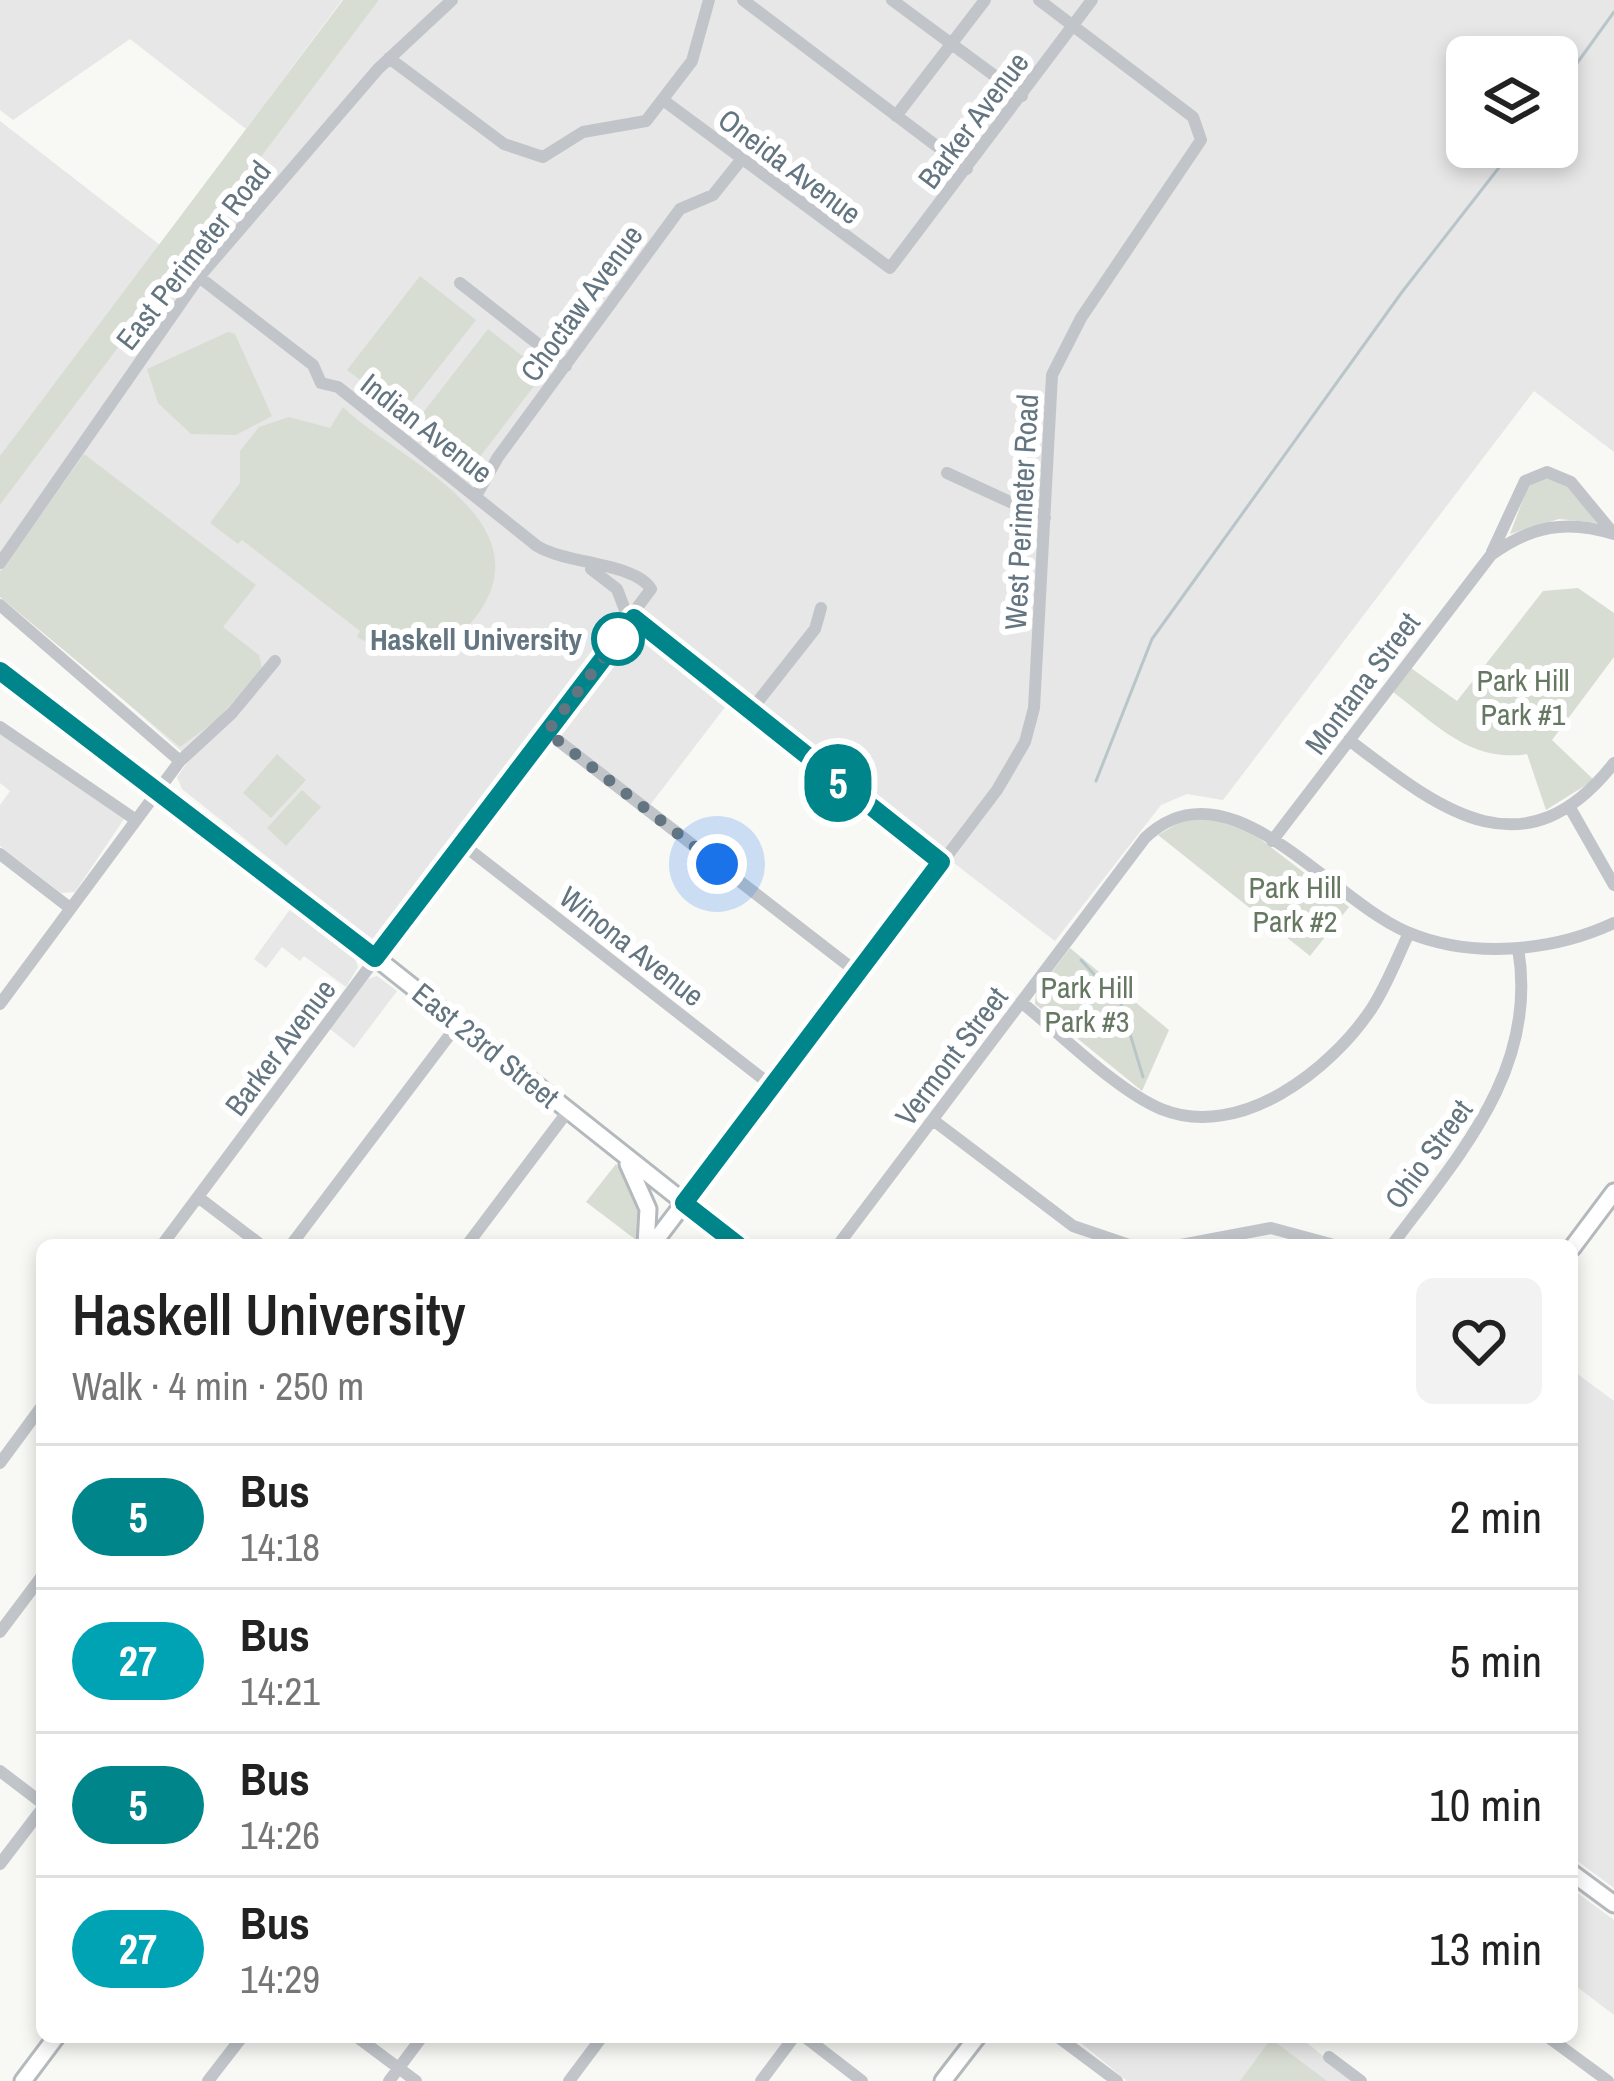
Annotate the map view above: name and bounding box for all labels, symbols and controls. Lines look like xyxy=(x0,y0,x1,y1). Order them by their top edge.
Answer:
map controls xyxy=(1446,36,1578,168)
button: layers xyxy=(1446,36,1578,168)
street label: Barker Avenue xyxy=(909,44,1037,196)
street label: Oneida Avenue xyxy=(710,99,870,233)
street label: East Perimeter Road xyxy=(107,152,279,358)
street label: Choctaw Avenue xyxy=(511,217,651,389)
street label: Indian Avenue xyxy=(353,364,501,492)
street label: West Perimeter Road xyxy=(995,393,1047,631)
street label: Montana Street xyxy=(1295,604,1429,762)
marker: Haskell University xyxy=(593,614,643,664)
place label: Haskell University xyxy=(370,619,582,659)
park label: Park Hill Park #1 xyxy=(1477,660,1569,734)
line badge: 5 xyxy=(799,744,877,822)
text: 5 xyxy=(828,755,848,811)
your location xyxy=(687,834,747,894)
park label: Park Hill Park #2 xyxy=(1249,867,1341,941)
street label: Winona Avenue xyxy=(551,877,713,1015)
park label: Park Hill Park #3 xyxy=(1041,967,1133,1041)
street label: Barker Avenue xyxy=(216,971,344,1123)
street label: East 23rd Street xyxy=(404,974,568,1117)
street label: Vermont Street xyxy=(886,978,1016,1134)
street label: Ohio Street xyxy=(1375,1091,1481,1217)
text: Haskell University xyxy=(72,1276,466,1353)
button: heart xyxy=(1416,1278,1542,1404)
text: Walk · 4 min · 250 m xyxy=(72,1360,364,1412)
text: Bus xyxy=(240,1460,310,1521)
text: 2 min xyxy=(1450,1486,1542,1547)
text: 5 xyxy=(128,1489,148,1545)
text: 14:18 xyxy=(240,1521,320,1573)
text: Bus xyxy=(240,1604,310,1665)
text: 5 min xyxy=(1450,1630,1542,1691)
text: 27 xyxy=(119,1633,157,1689)
text: 14:21 xyxy=(240,1665,320,1717)
text: Bus xyxy=(240,1748,310,1809)
text: 10 min xyxy=(1429,1774,1542,1835)
text: 5 xyxy=(128,1777,148,1833)
text: 14:26 xyxy=(240,1809,320,1861)
text: Bus xyxy=(240,1892,310,1953)
text: 13 min xyxy=(1429,1918,1542,1979)
text: 27 xyxy=(119,1921,157,1977)
text: 14:29 xyxy=(240,1953,320,2005)

